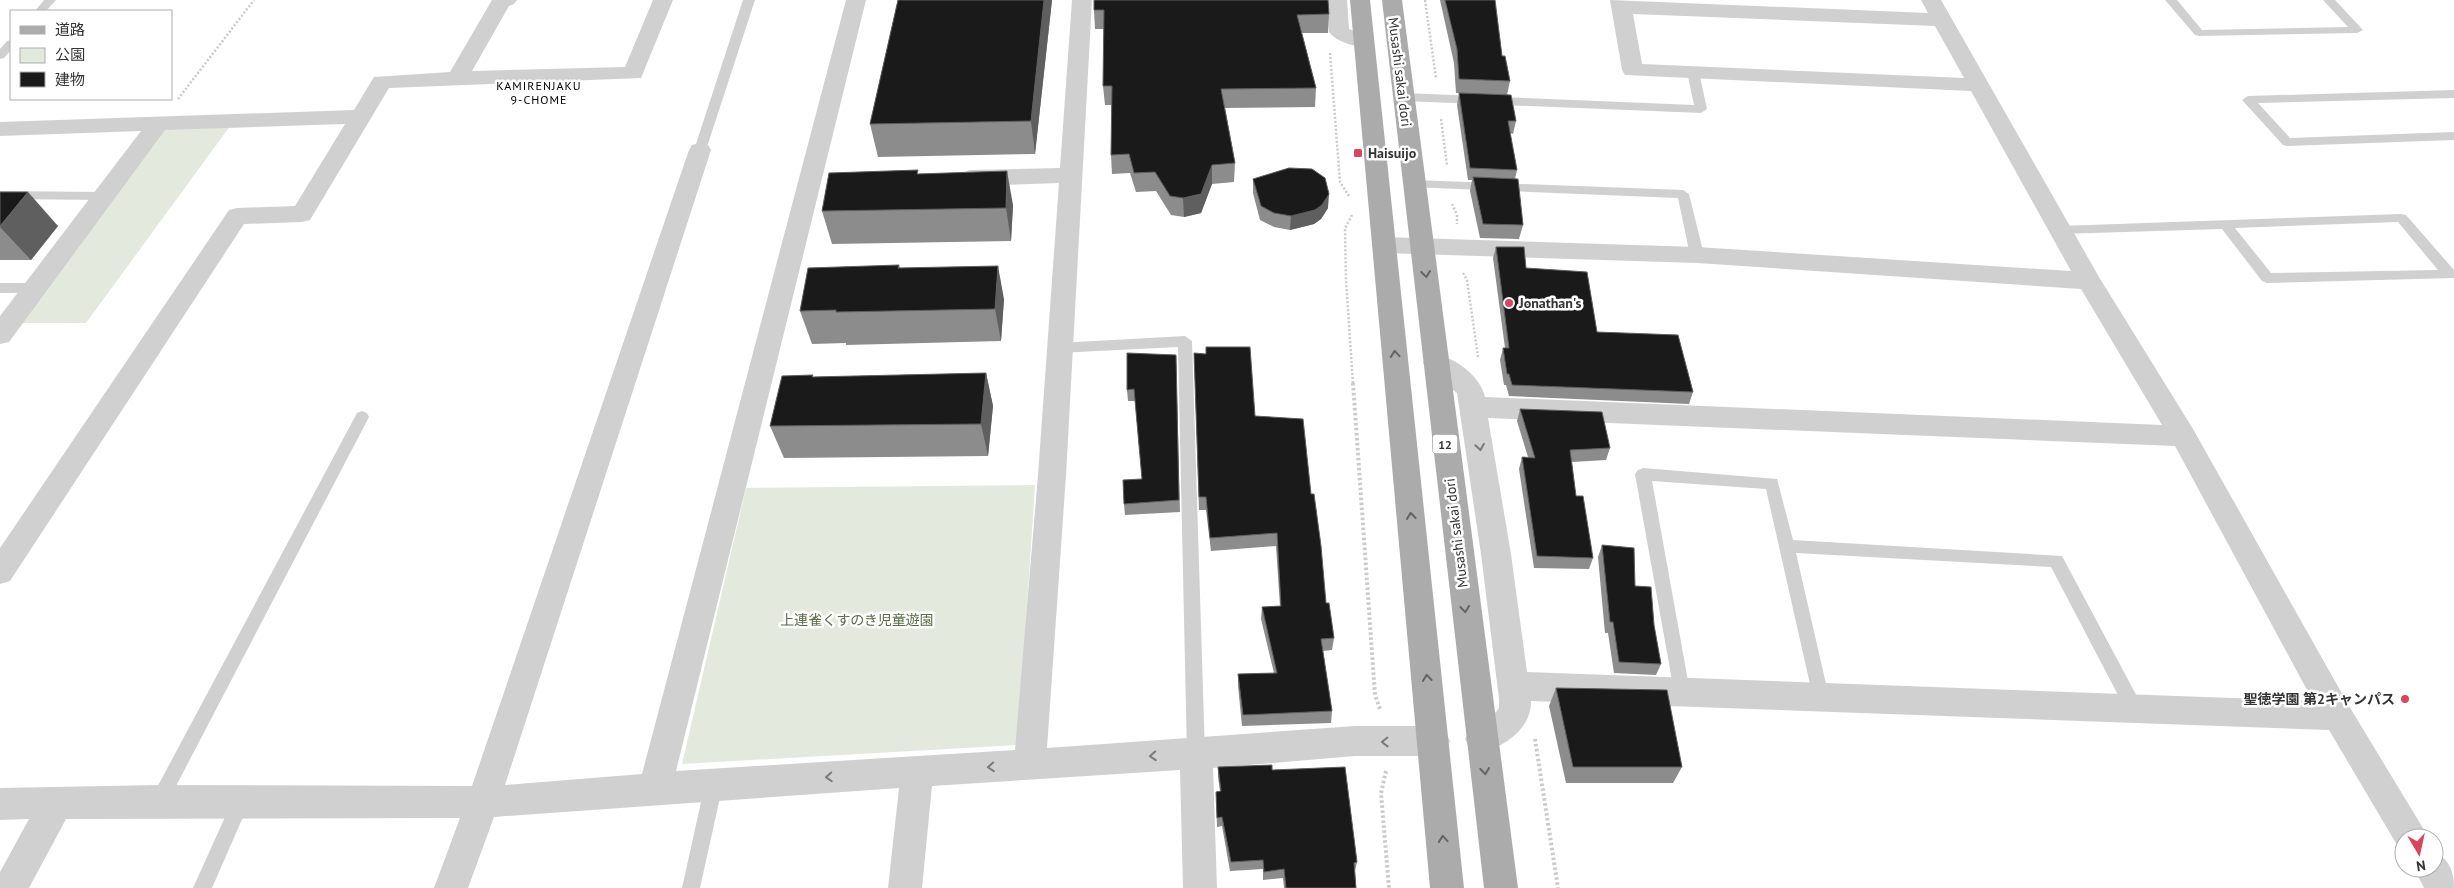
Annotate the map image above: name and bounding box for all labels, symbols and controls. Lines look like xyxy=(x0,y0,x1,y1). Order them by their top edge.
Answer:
legend xyxy=(10,10,172,100)
street label: Musashi sakai dori xyxy=(1384,16,1416,128)
text: 道路 xyxy=(55,20,85,39)
text: 公園 xyxy=(55,45,85,64)
text: 建物 xyxy=(55,70,85,89)
district label: KAMIRENJAKU 9-CHOME xyxy=(496,78,582,107)
place label: Haisuijo xyxy=(1368,144,1417,162)
marker: Haisuijo xyxy=(1352,147,1364,159)
one-way arrow xyxy=(1420,270,1430,278)
place label: Jonathan's xyxy=(1518,294,1581,312)
marker: Jonathan's xyxy=(1503,297,1515,309)
one-way arrow xyxy=(1390,350,1401,358)
road number: 12 xyxy=(1432,434,1458,454)
one-way arrow xyxy=(1474,443,1485,451)
street label: Musashi sakai dori xyxy=(1440,477,1472,589)
one-way arrow xyxy=(1406,512,1417,520)
one-way arrow xyxy=(1459,606,1470,614)
park label: 上連雀くすのき児童遊園 xyxy=(780,611,934,629)
one-way arrow xyxy=(1422,673,1433,681)
place label: 聖徳学園 第2キャンパス xyxy=(2244,690,2395,708)
marker: 聖徳学園 第2キャンパス xyxy=(2399,693,2411,705)
one-way arrow xyxy=(1381,737,1389,748)
one-way arrow xyxy=(1149,751,1157,762)
one-way arrow xyxy=(986,761,994,772)
one-way arrow xyxy=(1480,766,1490,775)
one-way arrow xyxy=(824,771,832,782)
north arrow xyxy=(2394,828,2444,878)
one-way arrow xyxy=(1438,835,1449,843)
text: N xyxy=(2415,856,2427,875)

